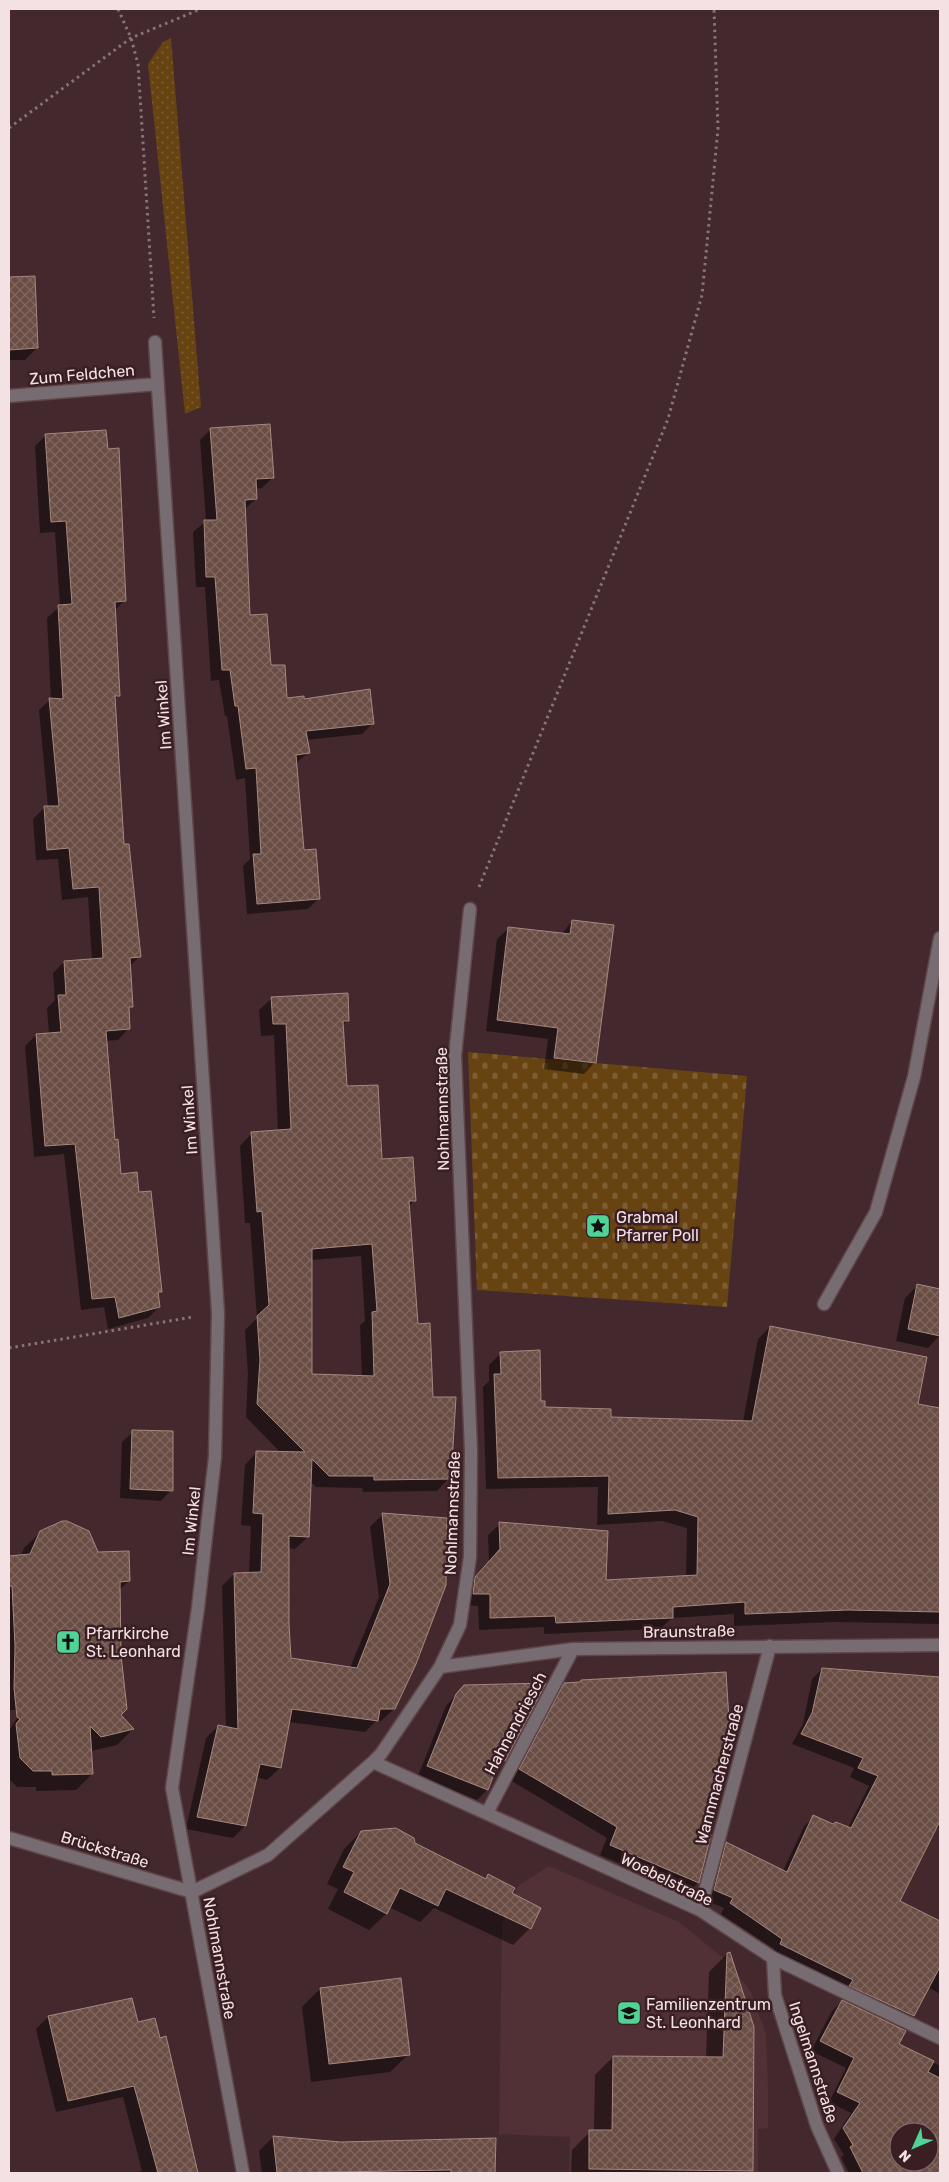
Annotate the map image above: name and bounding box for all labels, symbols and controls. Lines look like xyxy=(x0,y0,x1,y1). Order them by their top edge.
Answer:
street label: Zum Feldchen xyxy=(28,360,136,389)
street label: Im Winkel xyxy=(152,680,175,750)
street label: Nohlmannstraße xyxy=(432,1047,453,1171)
street label: Im Winkel xyxy=(178,1085,201,1155)
place label: Grabmal Pfarrer Poll xyxy=(616,1208,699,1245)
place icon: Grabmal Pfarrer Poll xyxy=(585,1213,611,1239)
street label: Nohlmannstraße xyxy=(441,1451,464,1575)
street label: Im Winkel xyxy=(178,1486,205,1557)
street label: Braunstraße xyxy=(643,1621,735,1642)
place label: Pfarrkirche St. Leonhard xyxy=(86,1624,181,1661)
church icon: Pfarrkirche St. Leonhard xyxy=(55,1629,81,1655)
street label: Hahnendriesch xyxy=(480,1669,550,1778)
street label: Wannmacherstraße xyxy=(692,1702,747,1847)
street label: Brückstraße xyxy=(59,1827,151,1872)
street label: Woebelstraße xyxy=(617,1849,716,1910)
street label: Nohlmannstraße xyxy=(199,1895,240,2021)
place label: Familienzentrum St. Leonhard xyxy=(646,1995,771,2032)
street label: Ingelmannstraße xyxy=(785,1999,842,2125)
school or university icon: Familienzentrum St. Leonhard xyxy=(616,2000,642,2026)
north arrow xyxy=(889,2122,939,2172)
text: N xyxy=(896,2146,915,2165)

